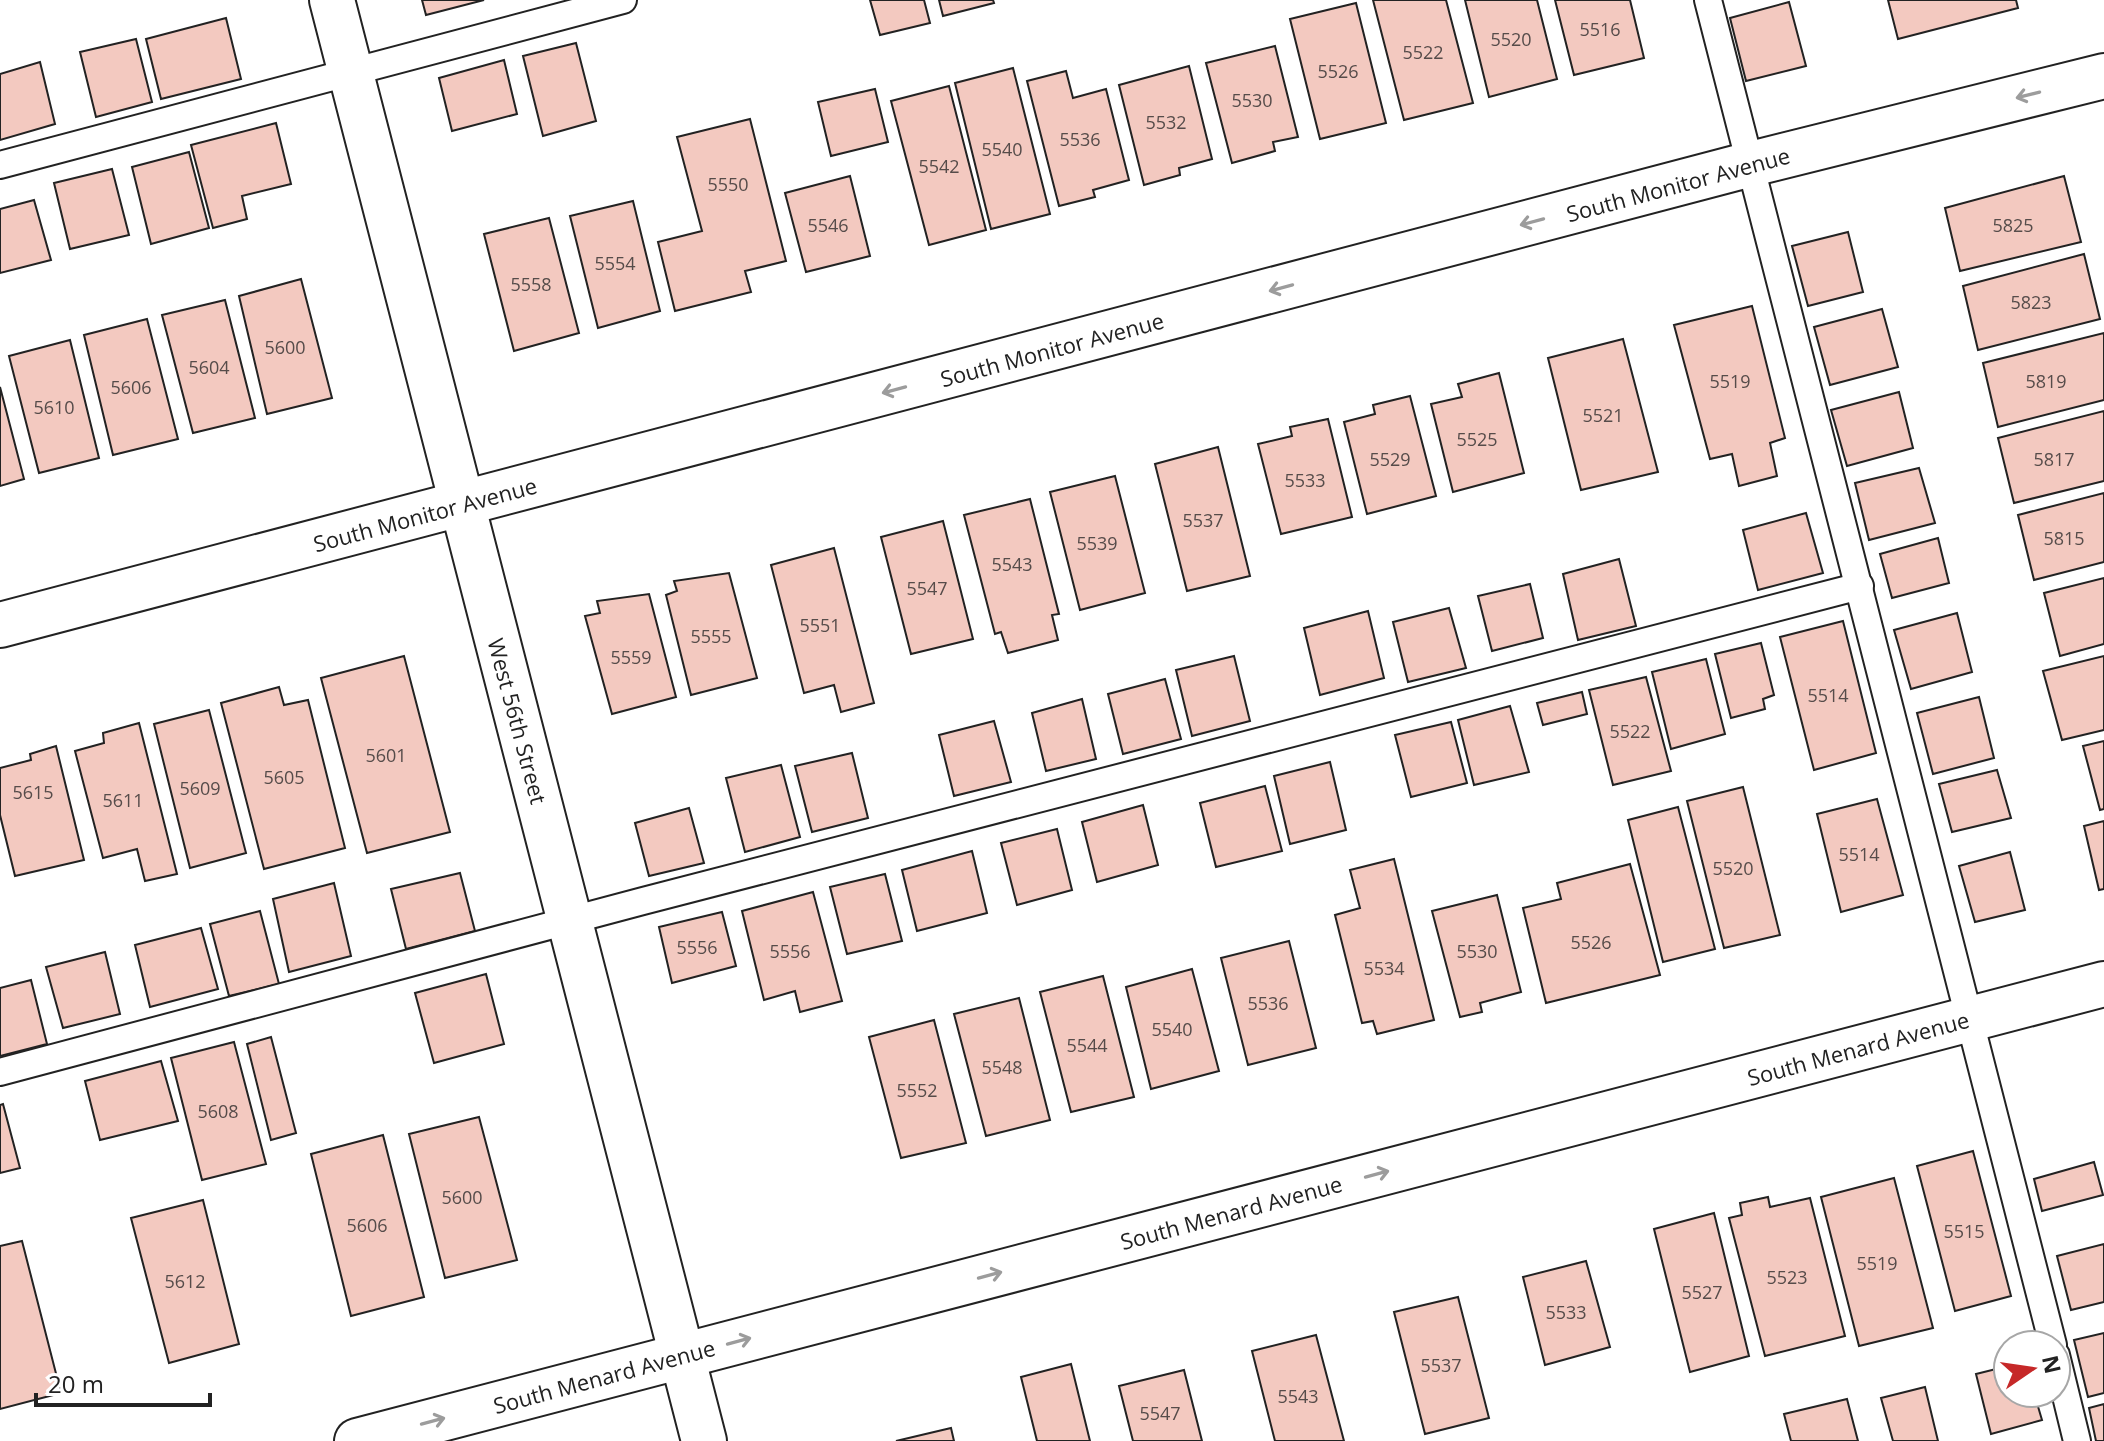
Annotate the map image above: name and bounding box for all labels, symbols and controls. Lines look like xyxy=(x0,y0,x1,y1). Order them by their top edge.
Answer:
house number: 5516 xyxy=(1579,17,1621,41)
house number: 5520 xyxy=(1490,27,1532,51)
house number: 5522 xyxy=(1402,40,1444,64)
house number: 5526 xyxy=(1317,59,1359,83)
house number: 5530 xyxy=(1231,88,1273,112)
one-way arrow xyxy=(2016,88,2042,103)
house number: 5532 xyxy=(1145,110,1187,134)
house number: 5536 xyxy=(1059,127,1101,151)
house number: 5540 xyxy=(981,137,1023,161)
street label: South Monitor Avenue xyxy=(1563,140,1793,228)
house number: 5542 xyxy=(918,154,960,178)
house number: 5550 xyxy=(707,172,749,196)
house number: 5546 xyxy=(807,213,849,237)
house number: 5825 xyxy=(1992,213,2034,237)
one-way arrow xyxy=(1520,215,1546,230)
house number: 5554 xyxy=(594,251,636,275)
house number: 5558 xyxy=(510,272,552,296)
one-way arrow xyxy=(1268,282,1294,297)
house number: 5823 xyxy=(2010,290,2052,314)
street label: South Monitor Avenue xyxy=(937,305,1167,393)
house number: 5600 xyxy=(264,335,306,359)
house number: 5604 xyxy=(188,355,230,379)
house number: 5519 xyxy=(1709,369,1751,393)
house number: 5819 xyxy=(2025,369,2067,393)
house number: 5606 xyxy=(110,375,152,399)
one-way arrow xyxy=(882,384,908,399)
house number: 5610 xyxy=(33,395,75,419)
house number: 5521 xyxy=(1582,403,1624,427)
house number: 5525 xyxy=(1456,427,1498,451)
house number: 5529 xyxy=(1369,447,1411,471)
house number: 5817 xyxy=(2033,447,2075,471)
house number: 5533 xyxy=(1284,468,1326,492)
street label: South Monitor Avenue xyxy=(310,470,540,558)
house number: 5537 xyxy=(1182,508,1224,532)
house number: 5815 xyxy=(2043,526,2085,550)
house number: 5539 xyxy=(1076,531,1118,555)
house number: 5543 xyxy=(991,552,1033,576)
house number: 5547 xyxy=(906,576,948,600)
house number: 5551 xyxy=(799,613,841,637)
house number: 5555 xyxy=(690,624,732,648)
street label: West 56th Street xyxy=(481,635,555,807)
house number: 5559 xyxy=(610,645,652,669)
house number: 5514 xyxy=(1807,683,1849,707)
house number: 5522 xyxy=(1609,719,1651,743)
house number: 5601 xyxy=(365,743,407,767)
house number: 5605 xyxy=(263,765,305,789)
house number: 5609 xyxy=(179,776,221,800)
house number: 5615 xyxy=(12,780,54,804)
house number: 5611 xyxy=(102,788,144,812)
house number: 5514 xyxy=(1838,842,1880,866)
house number: 5520 xyxy=(1712,856,1754,880)
house number: 5526 xyxy=(1570,930,1612,954)
house number: 5556 xyxy=(676,935,718,959)
house number: 5556 xyxy=(769,939,811,963)
house number: 5530 xyxy=(1456,939,1498,963)
house number: 5534 xyxy=(1363,956,1405,980)
house number: 5536 xyxy=(1247,991,1289,1015)
street label: South Menard Avenue xyxy=(1744,1004,1972,1092)
house number: 5540 xyxy=(1151,1017,1193,1041)
house number: 5544 xyxy=(1066,1033,1108,1057)
house number: 5548 xyxy=(981,1055,1023,1079)
house number: 5552 xyxy=(896,1078,938,1102)
house number: 5608 xyxy=(197,1099,239,1123)
one-way arrow xyxy=(1364,1166,1390,1181)
street label: South Menard Avenue xyxy=(1117,1168,1345,1256)
house number: 5600 xyxy=(441,1185,483,1209)
house number: 5606 xyxy=(346,1213,388,1237)
house number: 5515 xyxy=(1943,1219,1985,1243)
house number: 5519 xyxy=(1856,1251,1898,1275)
house number: 5523 xyxy=(1766,1265,1808,1289)
one-way arrow xyxy=(977,1267,1003,1282)
house number: 5612 xyxy=(164,1269,206,1293)
house number: 5527 xyxy=(1681,1280,1723,1304)
house number: 5533 xyxy=(1545,1300,1587,1324)
north arrow xyxy=(1992,1329,2072,1409)
street label: South Menard Avenue xyxy=(490,1332,718,1420)
one-way arrow xyxy=(725,1333,751,1348)
text: N xyxy=(2036,1352,2069,1376)
house number: 5537 xyxy=(1420,1353,1462,1377)
scale bar xyxy=(36,1357,210,1407)
text: 20 m xyxy=(48,1367,104,1400)
house number: 5543 xyxy=(1277,1384,1319,1408)
house number: 5547 xyxy=(1139,1401,1181,1425)
one-way arrow xyxy=(419,1413,445,1428)

